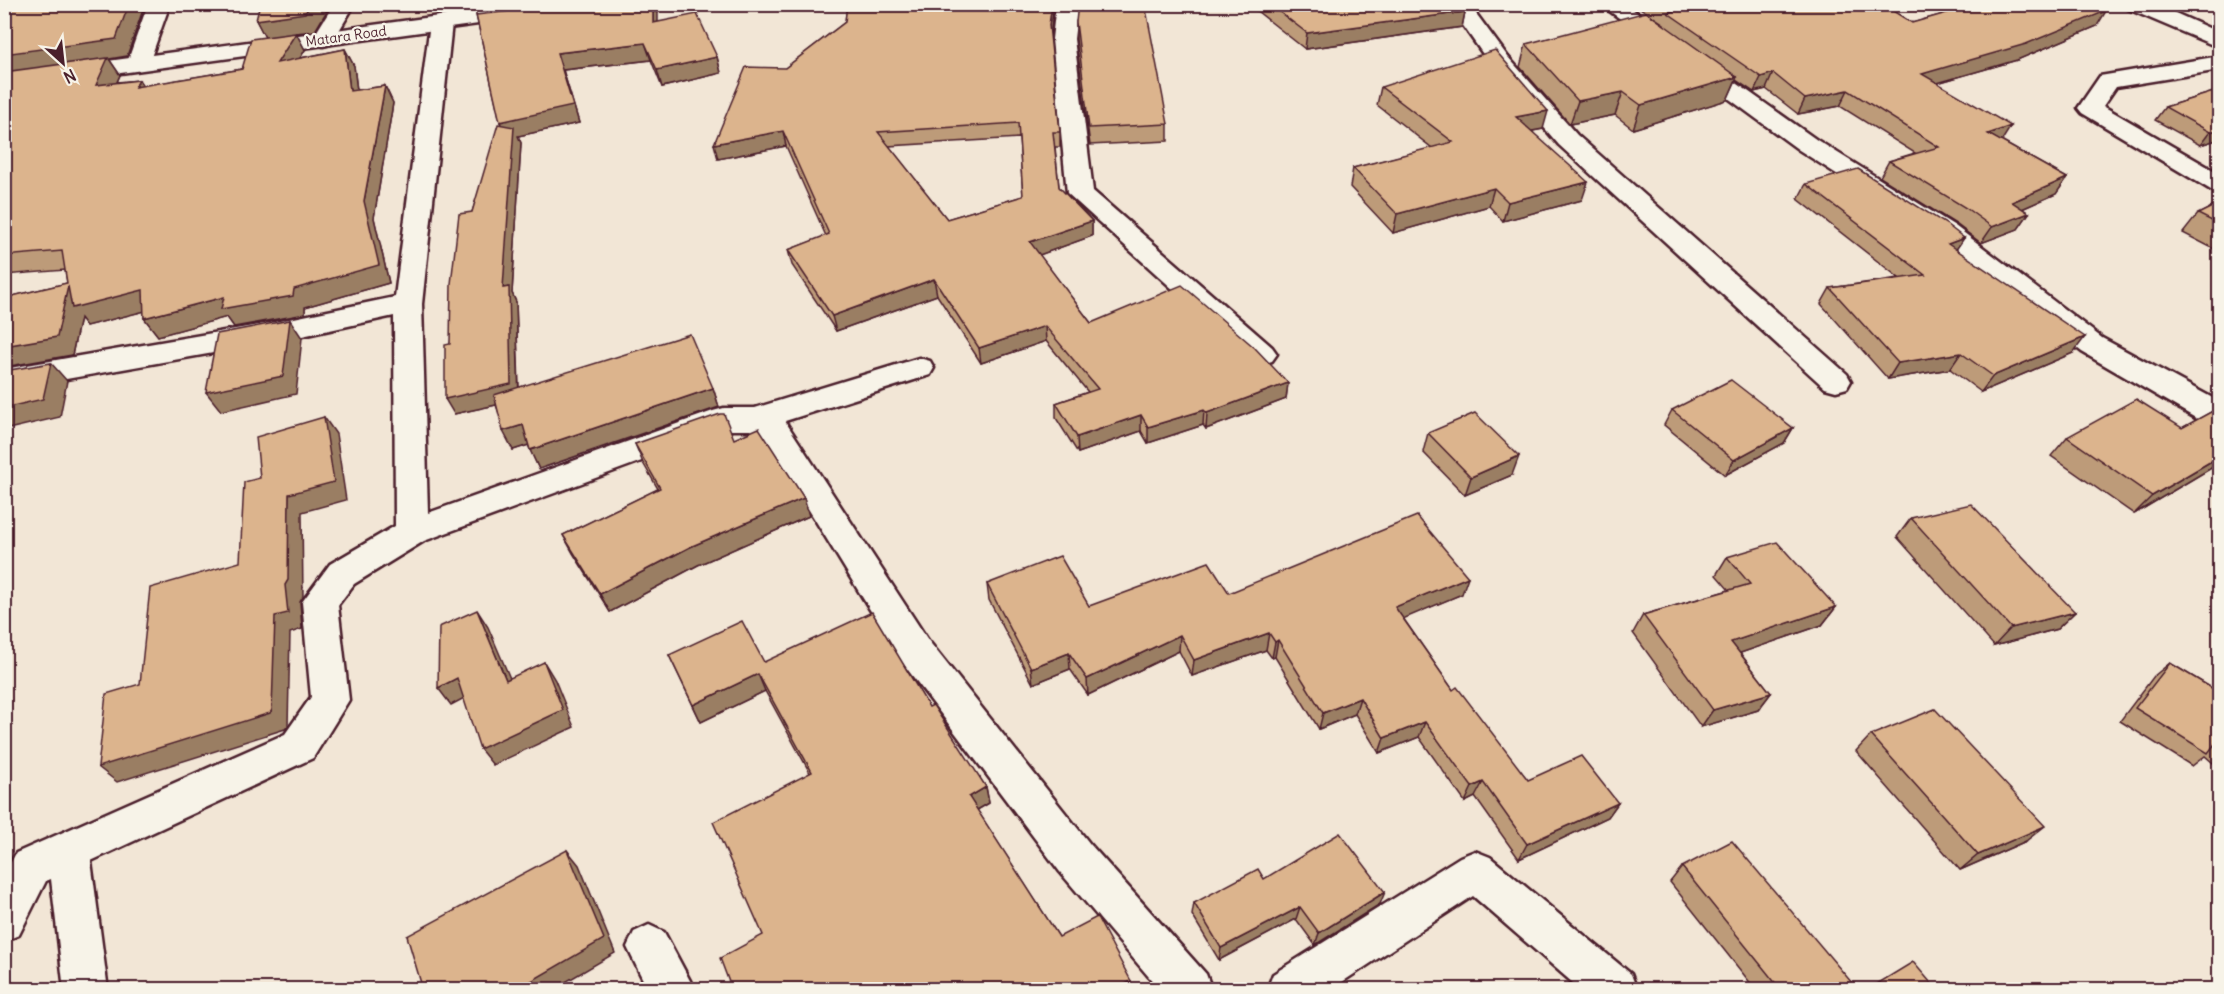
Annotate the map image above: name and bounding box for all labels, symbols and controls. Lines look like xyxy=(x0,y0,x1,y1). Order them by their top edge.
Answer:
street label: Matara Road xyxy=(304,21,388,51)
north arrow xyxy=(33,33,93,93)
text: N xyxy=(60,65,79,88)

